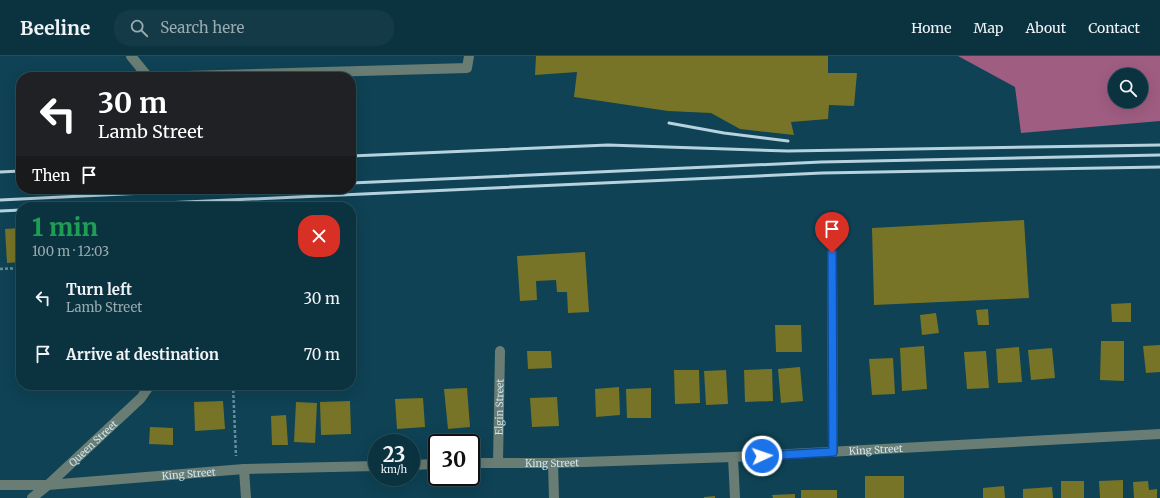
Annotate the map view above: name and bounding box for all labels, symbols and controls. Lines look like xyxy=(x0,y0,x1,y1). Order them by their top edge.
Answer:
search box xyxy=(114,10,394,46)
text: Beeline xyxy=(20,16,90,40)
icon: search xyxy=(128,17,150,39)
text: Search here xyxy=(160,18,244,37)
text: Home xyxy=(911,19,952,37)
text: Map xyxy=(974,19,1003,37)
text: About xyxy=(1025,19,1066,37)
text: Contact xyxy=(1088,19,1140,37)
map controls xyxy=(1108,68,1148,108)
button: search xyxy=(1108,68,1148,108)
text: 30 m xyxy=(98,85,167,121)
icon: left xyxy=(32,88,84,140)
text: Lamb Street xyxy=(98,120,204,143)
icon: arrive xyxy=(78,164,100,186)
text: Then xyxy=(32,166,70,185)
text: 1 min xyxy=(32,212,98,243)
pin xyxy=(815,212,849,253)
button: close xyxy=(298,215,340,257)
icon: arrive xyxy=(821,218,843,240)
text: 100 m · 12:03 xyxy=(32,243,109,260)
text: Turn left xyxy=(66,280,132,299)
icon: left xyxy=(32,287,54,309)
text: 30 m xyxy=(303,289,340,308)
text: Lamb Street xyxy=(66,299,142,316)
icon: arrive xyxy=(32,343,54,365)
text: Arrive at destination xyxy=(66,345,219,364)
text: 70 m xyxy=(304,345,340,364)
street label: Elgin Street xyxy=(492,379,507,435)
street label: Queen Street xyxy=(66,417,120,469)
speed limit sign: 30 xyxy=(428,434,480,486)
position arrow xyxy=(741,435,783,477)
text: 23 xyxy=(383,442,405,467)
street label: King Street xyxy=(848,442,903,458)
street label: King Street xyxy=(525,456,579,470)
text: km/h xyxy=(381,463,407,476)
street label: King Street xyxy=(161,465,216,483)

